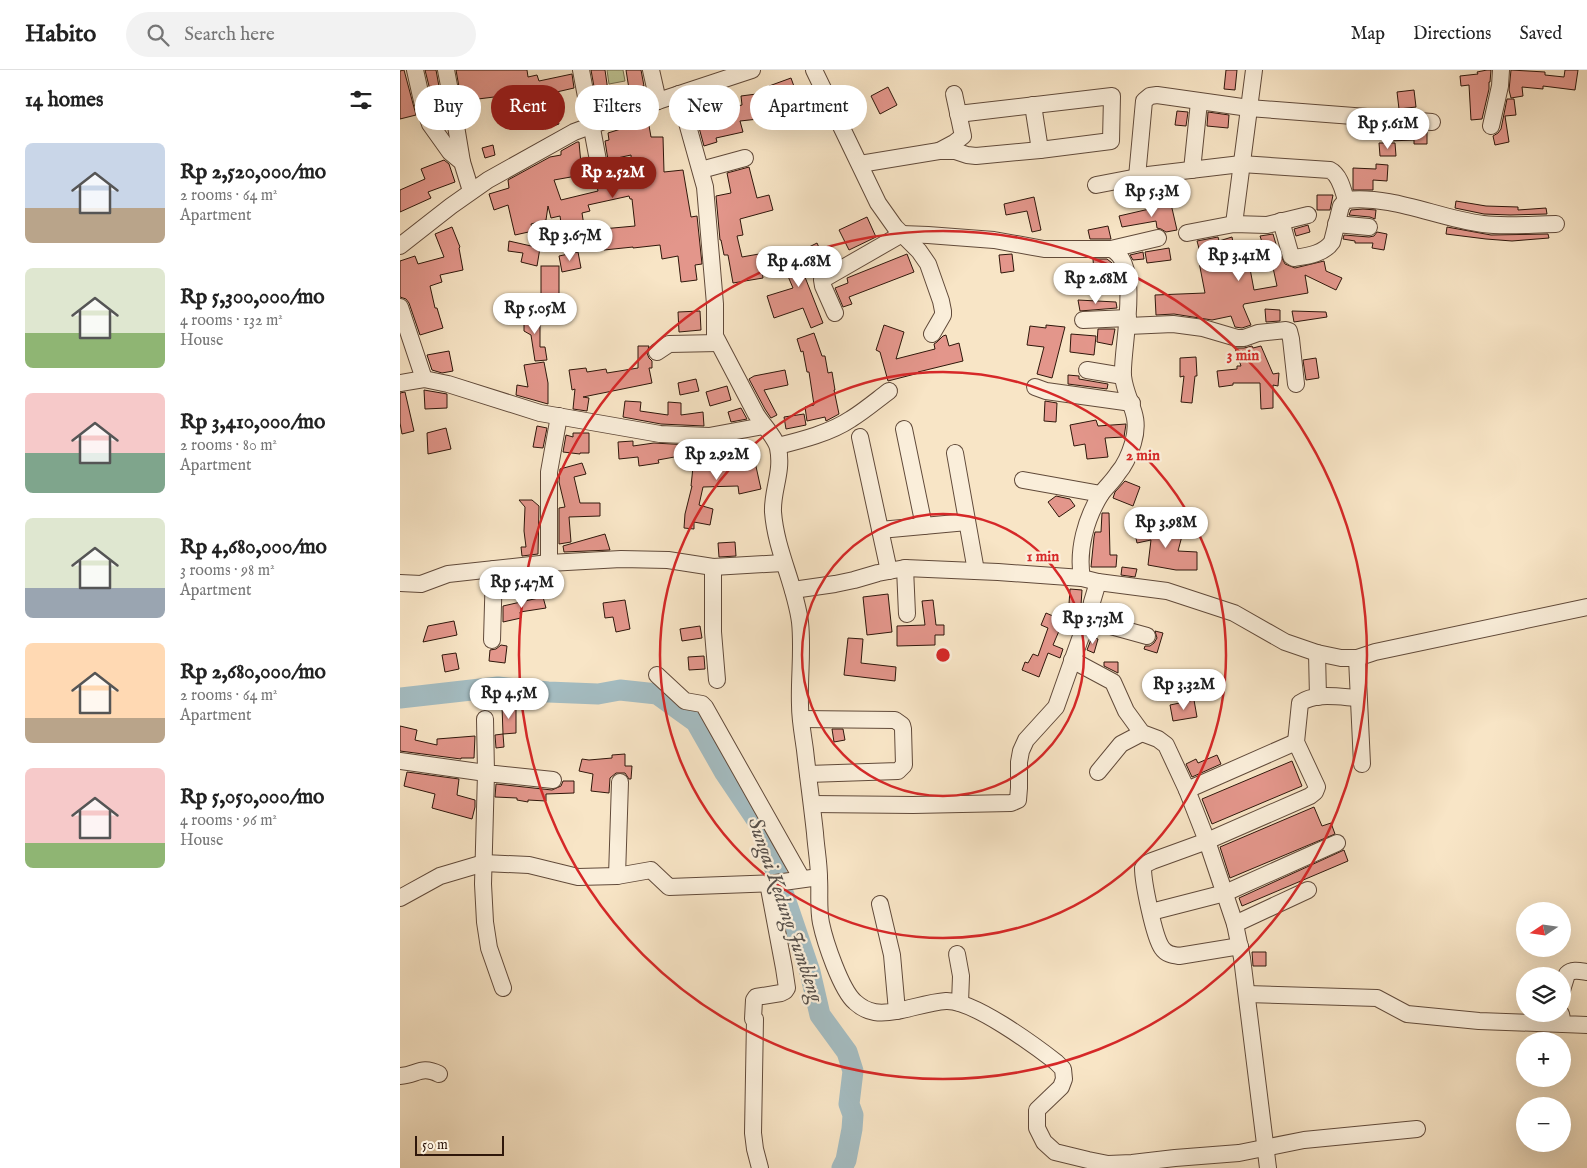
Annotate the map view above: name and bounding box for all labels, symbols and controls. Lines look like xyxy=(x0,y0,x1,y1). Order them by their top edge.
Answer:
search box xyxy=(126,12,476,57)
text: Habito xyxy=(25,19,96,50)
icon: search xyxy=(144,21,172,49)
text: Search here xyxy=(184,23,275,47)
text: Map xyxy=(1351,23,1385,46)
text: Directions xyxy=(1413,23,1491,46)
text: Saved xyxy=(1519,23,1562,46)
chip: Buy xyxy=(415,85,481,130)
chip: Rent xyxy=(491,85,565,130)
chip: Filters xyxy=(575,85,659,130)
chip: New xyxy=(669,85,740,130)
chip: Apartment xyxy=(750,85,867,130)
icon: filters xyxy=(347,86,375,114)
text: 14 homes xyxy=(25,87,103,114)
pin: Rp 5.61M xyxy=(1336,108,1440,150)
text: Rp 5.61M xyxy=(1357,114,1419,134)
pin: Rp 2.52M xyxy=(561,156,665,199)
text: Rp 2,520,000/mo xyxy=(180,159,326,186)
icon: home xyxy=(65,163,125,223)
text: Rp 2.52M xyxy=(581,163,645,183)
pin: Rp 5.3M xyxy=(1106,176,1198,218)
text: Rp 5.3M xyxy=(1125,182,1179,202)
text: 2 rooms · 64 m² xyxy=(180,186,278,206)
text: Apartment xyxy=(180,206,251,226)
pin: Rp 3.67M xyxy=(518,220,622,262)
text: Rp 3.67M xyxy=(539,226,601,246)
pin: Rp 3.41M xyxy=(1187,240,1291,282)
pin: Rp 4.68M xyxy=(747,246,851,288)
text: Rp 3.41M xyxy=(1208,246,1270,266)
text: Rp 4.68M xyxy=(767,252,831,272)
pin: Rp 2.68M xyxy=(1044,262,1148,305)
text: Rp 2.68M xyxy=(1064,269,1128,289)
text: Rp 5,300,000/mo xyxy=(180,284,325,311)
icon: home xyxy=(65,288,125,348)
pin: Rp 5.05M xyxy=(483,292,587,335)
text: Rp 5.05M xyxy=(504,299,566,319)
text: 4 rooms · 132 m² xyxy=(180,311,283,331)
text: House xyxy=(180,331,223,351)
text: 3 min xyxy=(1227,346,1259,365)
text: Rp 3,410,000/mo xyxy=(180,409,325,436)
icon: home xyxy=(65,413,125,473)
text: 2 rooms · 80 m² xyxy=(180,436,277,456)
pin: Rp 2.92M xyxy=(665,438,769,481)
text: Rp 2.92M xyxy=(685,445,749,465)
text: 2 min xyxy=(1126,446,1160,465)
text: Apartment xyxy=(180,456,251,476)
pin: Rp 3.98M xyxy=(1114,506,1218,549)
text: Rp 3.98M xyxy=(1135,513,1197,533)
text: Rp 4,680,000/mo xyxy=(180,534,327,561)
icon: home xyxy=(65,538,125,598)
text: 1 min xyxy=(1027,547,1059,566)
text: 3 rooms · 98 m² xyxy=(180,561,275,581)
pin: Rp 5.47M xyxy=(470,566,574,609)
text: Rp 5.47M xyxy=(490,573,554,593)
text: Apartment xyxy=(180,581,251,601)
pin: Rp 3.73M xyxy=(1041,602,1145,645)
text: Rp 3.73M xyxy=(1062,609,1124,629)
centre of rings xyxy=(934,646,952,664)
text: Rp 2,680,000/mo xyxy=(180,659,326,686)
icon: home xyxy=(65,663,125,723)
pin: Rp 3.32M xyxy=(1132,668,1236,711)
text: Rp 3.32M xyxy=(1153,675,1215,695)
pin: Rp 4.5M xyxy=(463,678,555,720)
text: Rp 4.5M xyxy=(481,684,537,704)
text: 2 rooms · 64 m² xyxy=(180,686,278,706)
text: Apartment xyxy=(180,706,251,726)
text: Rp 5,050,000/mo xyxy=(180,784,324,811)
icon: home xyxy=(65,788,125,848)
text: 4 rooms · 96 m² xyxy=(180,811,277,831)
water label: Sungai Kedung Jumbleng xyxy=(741,814,830,1007)
text: House xyxy=(180,831,223,851)
north arrow xyxy=(1516,902,1571,958)
map controls xyxy=(1516,902,1571,1152)
button: layers xyxy=(1516,967,1571,1022)
button: + xyxy=(1516,1032,1571,1087)
button: − xyxy=(1516,1097,1571,1152)
scale bar xyxy=(415,1133,504,1156)
text: 50 m xyxy=(422,1136,448,1154)

